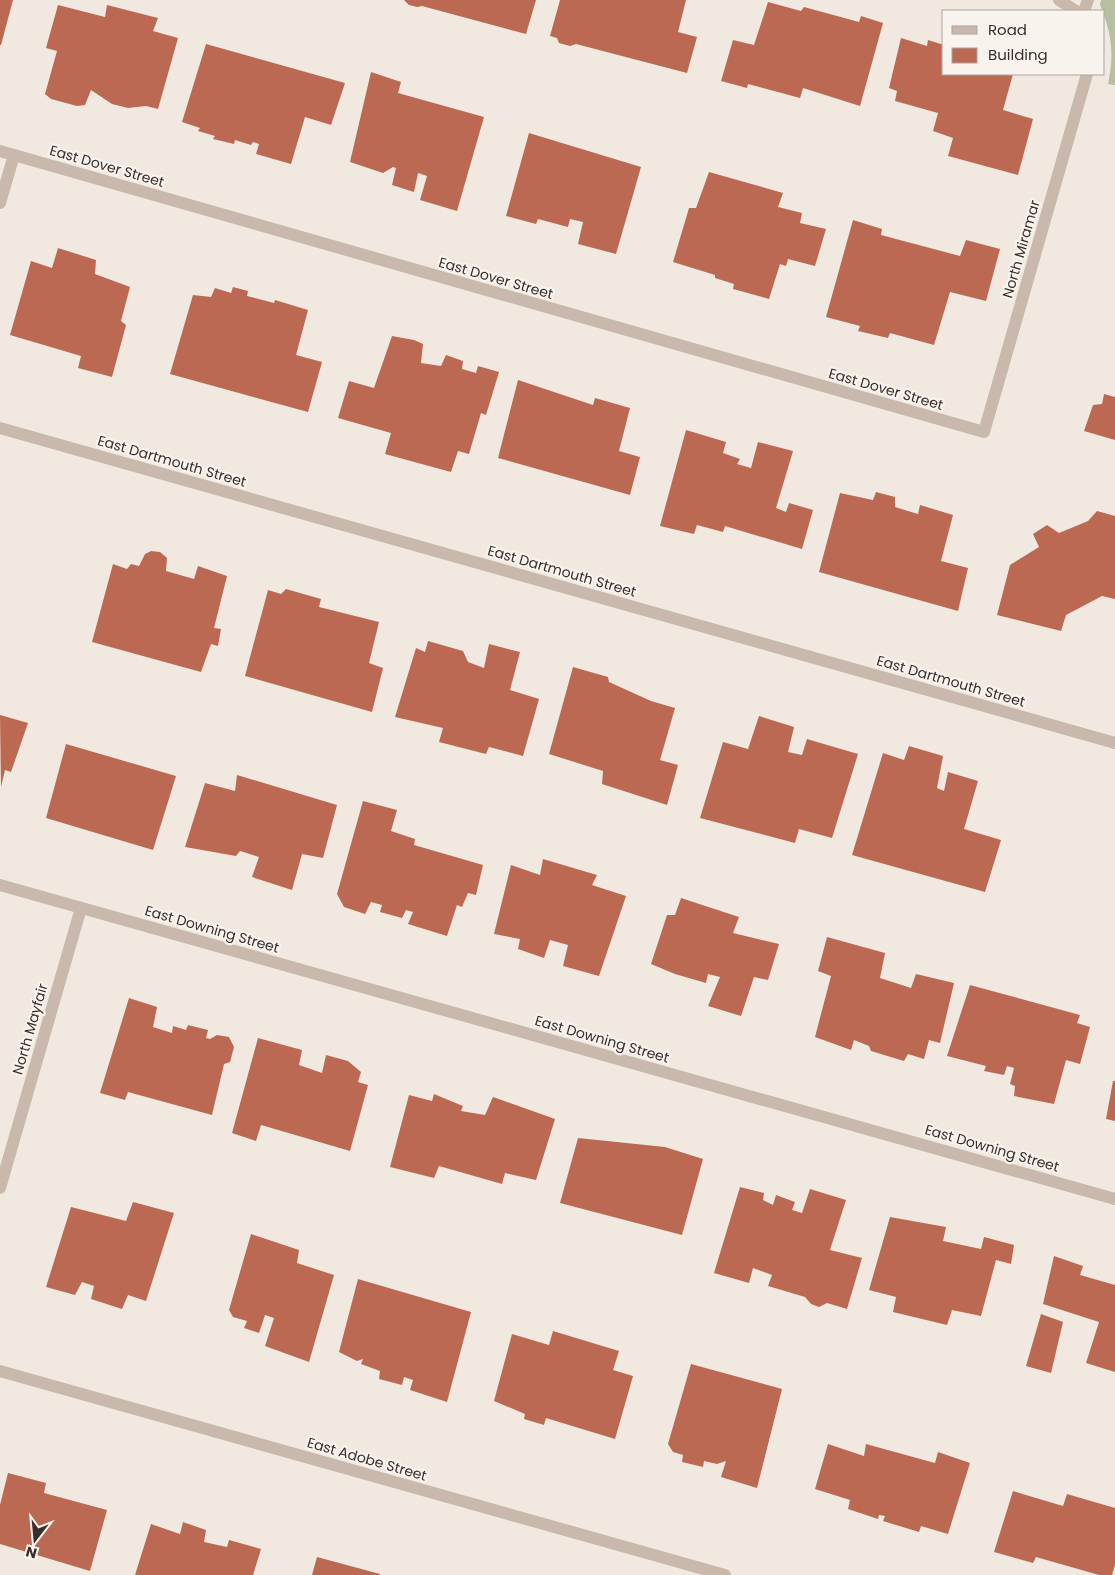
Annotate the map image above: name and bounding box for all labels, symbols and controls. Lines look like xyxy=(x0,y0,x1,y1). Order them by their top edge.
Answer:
legend xyxy=(942,10,1105,75)
text: Road xyxy=(988,19,1027,40)
text: Building xyxy=(988,44,1048,65)
street label: East Dover Street xyxy=(47,140,167,192)
street label: North Miramar xyxy=(997,198,1045,300)
street label: East Dover Street xyxy=(436,252,556,304)
street label: East Dover Street xyxy=(826,363,946,415)
street label: East Dartmouth Street xyxy=(95,430,249,492)
street label: East Dartmouth Street xyxy=(485,540,639,602)
street label: East Dartmouth Street xyxy=(874,650,1028,712)
street label: East Downing Street xyxy=(143,900,281,958)
street label: North Mayfair xyxy=(7,981,53,1077)
street label: East Downing Street xyxy=(533,1010,671,1068)
street label: East Downing Street xyxy=(923,1119,1061,1177)
street label: East Adobe Street xyxy=(305,1432,429,1486)
north arrow xyxy=(10,1515,60,1565)
text: N xyxy=(24,1541,39,1564)

